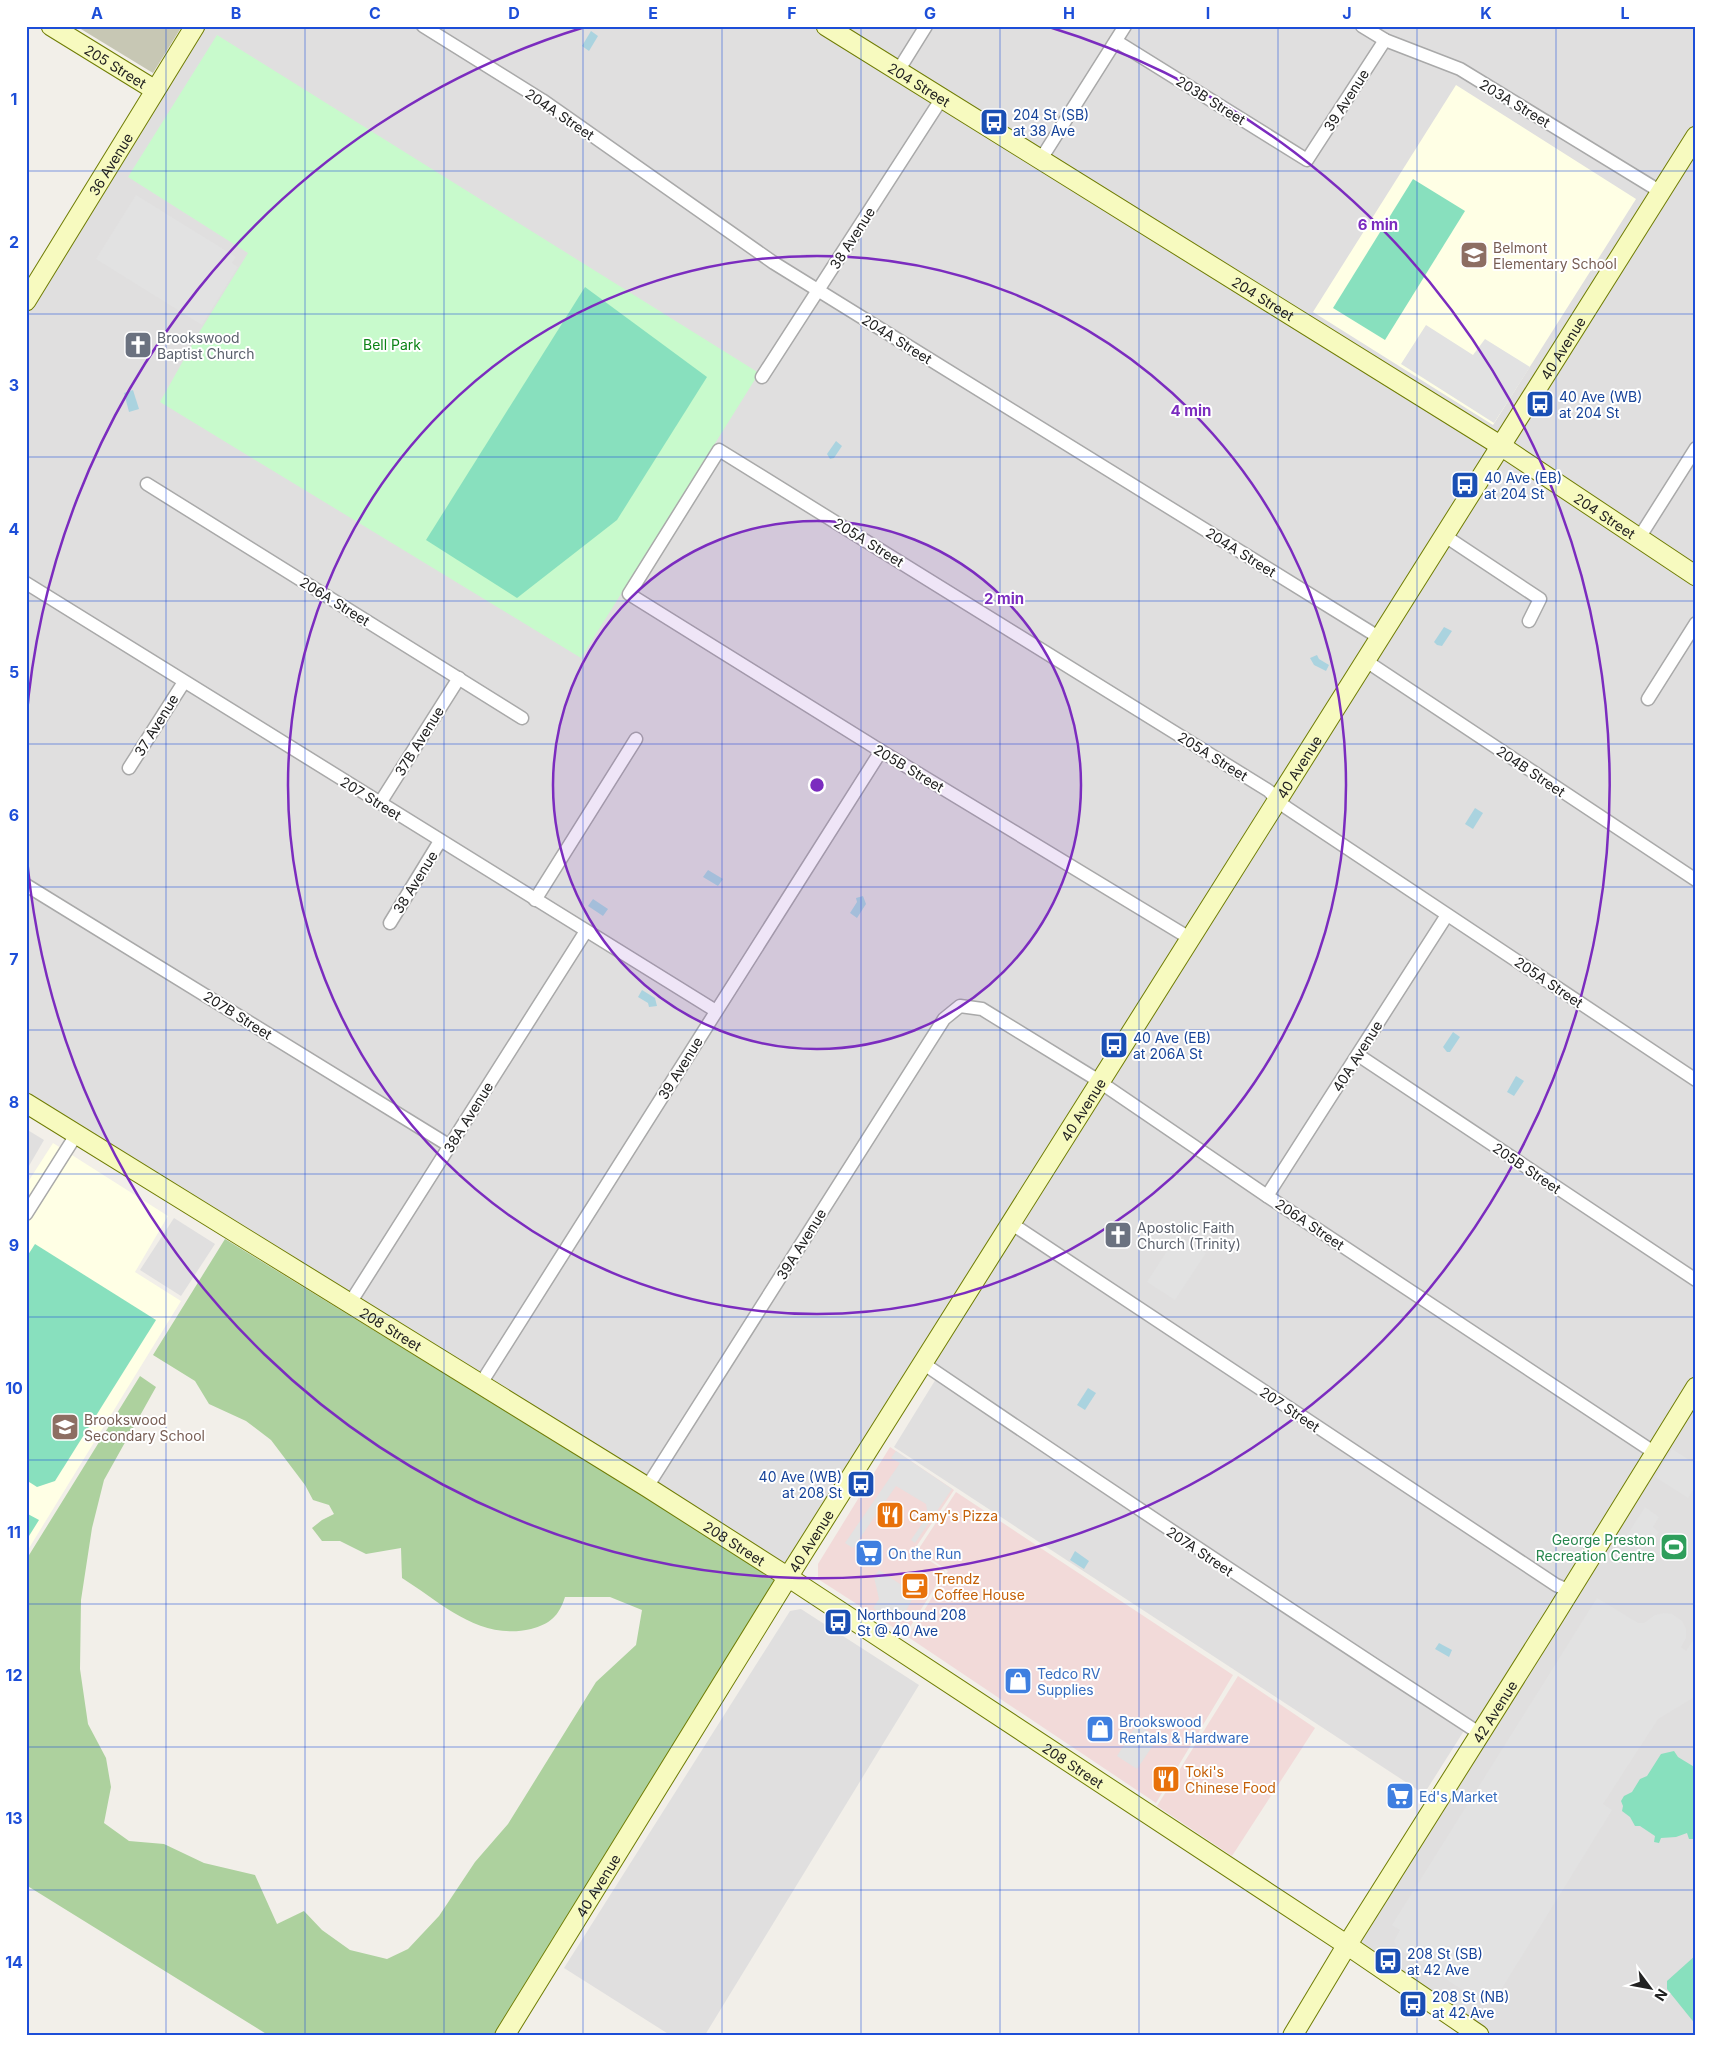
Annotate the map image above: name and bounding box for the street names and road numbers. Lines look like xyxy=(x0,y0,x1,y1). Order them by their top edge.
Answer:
street label: 205 Street xyxy=(82,40,150,91)
street label: 204 Street xyxy=(885,58,954,110)
street label: 39 Avenue xyxy=(1320,66,1372,134)
street label: 203B Street xyxy=(1173,72,1249,128)
street label: 203A Street xyxy=(1477,75,1554,131)
street label: 204A Street xyxy=(522,85,598,144)
street label: 36 Avenue xyxy=(85,129,136,198)
street label: 38 Avenue xyxy=(826,204,878,272)
street label: 204 Street xyxy=(1229,272,1298,324)
street label: 204A Street xyxy=(859,311,936,367)
street label: 40 Avenue xyxy=(1536,313,1589,383)
street label: 204 Street xyxy=(1571,489,1639,542)
street label: 205A Street xyxy=(831,514,907,570)
street label: 204A Street xyxy=(1203,524,1280,580)
street label: 206A Street xyxy=(297,573,373,629)
street label: 37 Avenue xyxy=(130,691,182,759)
street label: 37B Avenue xyxy=(391,703,447,779)
street label: 205A Street xyxy=(1175,728,1251,784)
street label: 40 Avenue xyxy=(1272,732,1325,801)
street label: 205B Street xyxy=(871,741,947,796)
street label: 204B Street xyxy=(1493,742,1569,800)
street label: 207 Street xyxy=(337,773,405,824)
street label: 38 Avenue xyxy=(389,848,441,916)
street label: 205A Street xyxy=(1512,953,1587,1011)
street label: 207B Street xyxy=(201,987,276,1043)
street label: 40A Avenue xyxy=(1328,1017,1386,1095)
street label: 39 Avenue xyxy=(654,1034,706,1102)
street label: 40 Avenue xyxy=(1056,1075,1109,1144)
street label: 38A Avenue xyxy=(440,1079,496,1155)
street label: 205B Street xyxy=(1490,1139,1565,1197)
street label: 206A Street xyxy=(1272,1195,1348,1253)
street label: 39A Avenue xyxy=(773,1206,829,1282)
street label: 208 Street xyxy=(357,1303,425,1354)
street label: 207 Street xyxy=(1257,1383,1323,1435)
street label: 40 Avenue xyxy=(785,1506,837,1576)
street label: 208 Street xyxy=(701,1517,769,1569)
street label: 207A Street xyxy=(1163,1523,1237,1580)
street label: 42 Avenue xyxy=(1468,1677,1520,1746)
street label: 208 Street xyxy=(1040,1739,1107,1791)
street label: 40 Avenue xyxy=(572,1851,623,1920)

